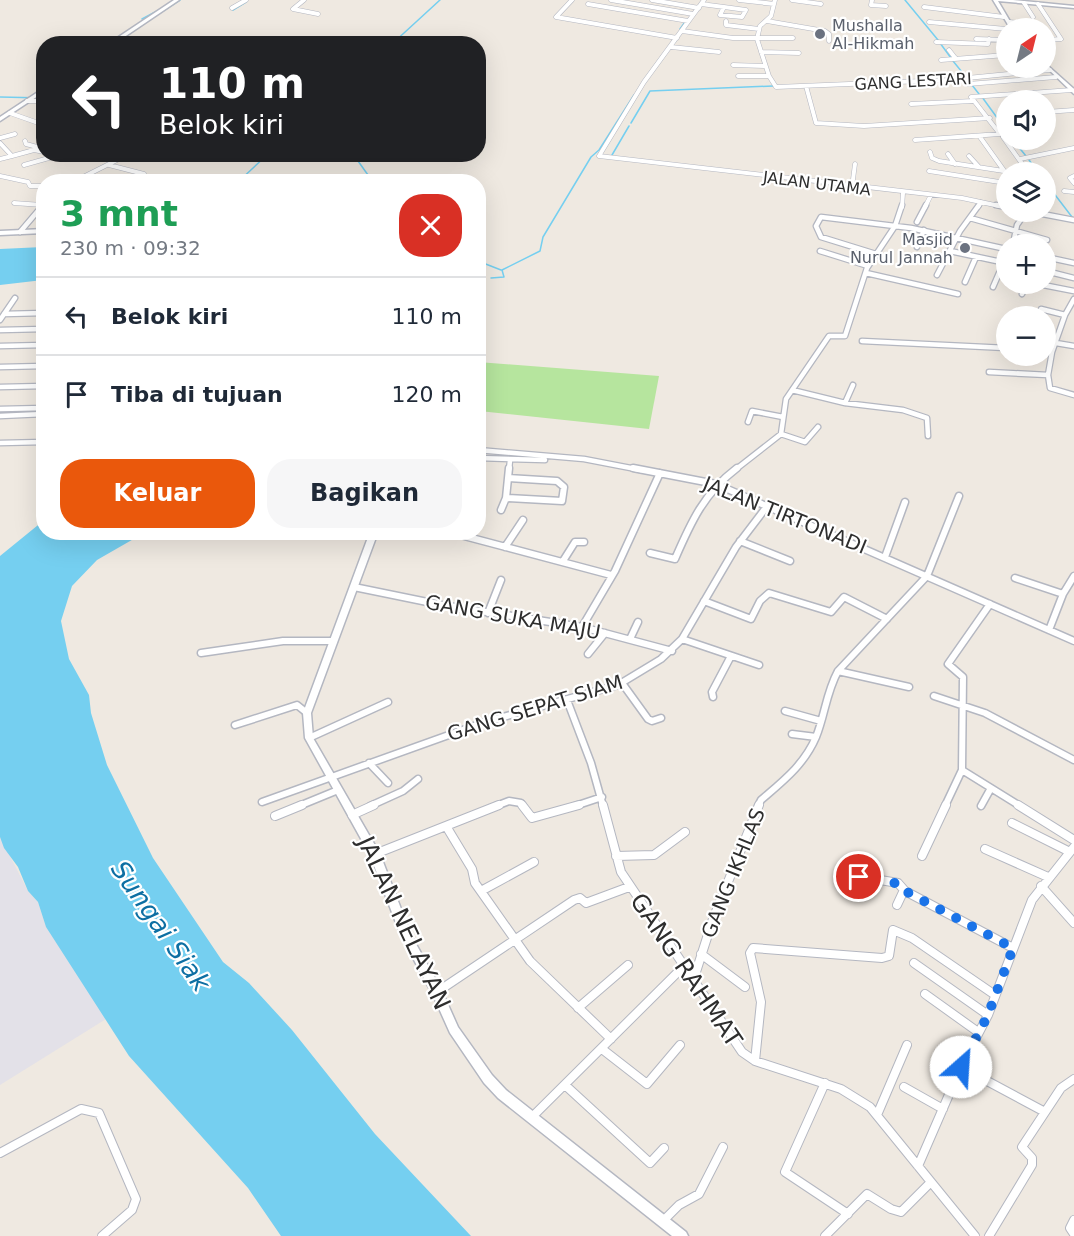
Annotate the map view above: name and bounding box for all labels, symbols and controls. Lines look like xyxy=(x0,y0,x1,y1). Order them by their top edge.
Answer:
place label: Mushalla Al-Hikmah xyxy=(832,16,914,53)
north arrow xyxy=(996,18,1056,78)
map controls xyxy=(996,18,1056,366)
marker: Mushalla Al-Hikmah xyxy=(813,27,827,41)
text: 110 m xyxy=(159,59,305,108)
icon: left xyxy=(60,60,138,138)
street label: GANG LESTARI xyxy=(854,69,972,94)
button: sound xyxy=(996,90,1056,150)
text: Belok kiri xyxy=(159,109,284,140)
button: layers xyxy=(996,162,1056,222)
street label: JALAN UTAMA xyxy=(761,167,872,200)
text: 3 mnt xyxy=(60,193,178,234)
button: close xyxy=(399,194,462,257)
place label: Masjid Nurul Jannah xyxy=(850,230,953,267)
button: + xyxy=(996,234,1056,294)
text: 230 m · 09:32 xyxy=(60,236,201,260)
marker: Masjid Nurul Jannah xyxy=(958,241,972,255)
icon: left xyxy=(60,300,93,333)
text: Belok kiri xyxy=(111,304,228,329)
text: 110 m xyxy=(392,304,462,329)
button: − xyxy=(996,306,1056,366)
icon: arrive xyxy=(60,378,93,411)
text: Tiba di tujuan xyxy=(111,382,283,407)
text: 120 m xyxy=(392,382,462,407)
button: Keluar xyxy=(60,459,255,528)
button: Bagikan xyxy=(267,459,462,528)
street label: JALAN TIRTONADI xyxy=(698,470,870,559)
street label: GANG SUKA MAJU xyxy=(423,590,603,644)
street label: GANG SEPAT SIAM xyxy=(444,670,626,746)
street label: GANG IKHLAS xyxy=(696,805,770,941)
street label: JALAN NELAYAN xyxy=(351,830,456,1014)
pin xyxy=(833,851,884,902)
water label: Sungai Siak xyxy=(105,855,217,998)
icon: arrive xyxy=(842,860,875,893)
street label: GANG RAHMAT xyxy=(624,888,748,1052)
position arrow xyxy=(929,1035,993,1099)

